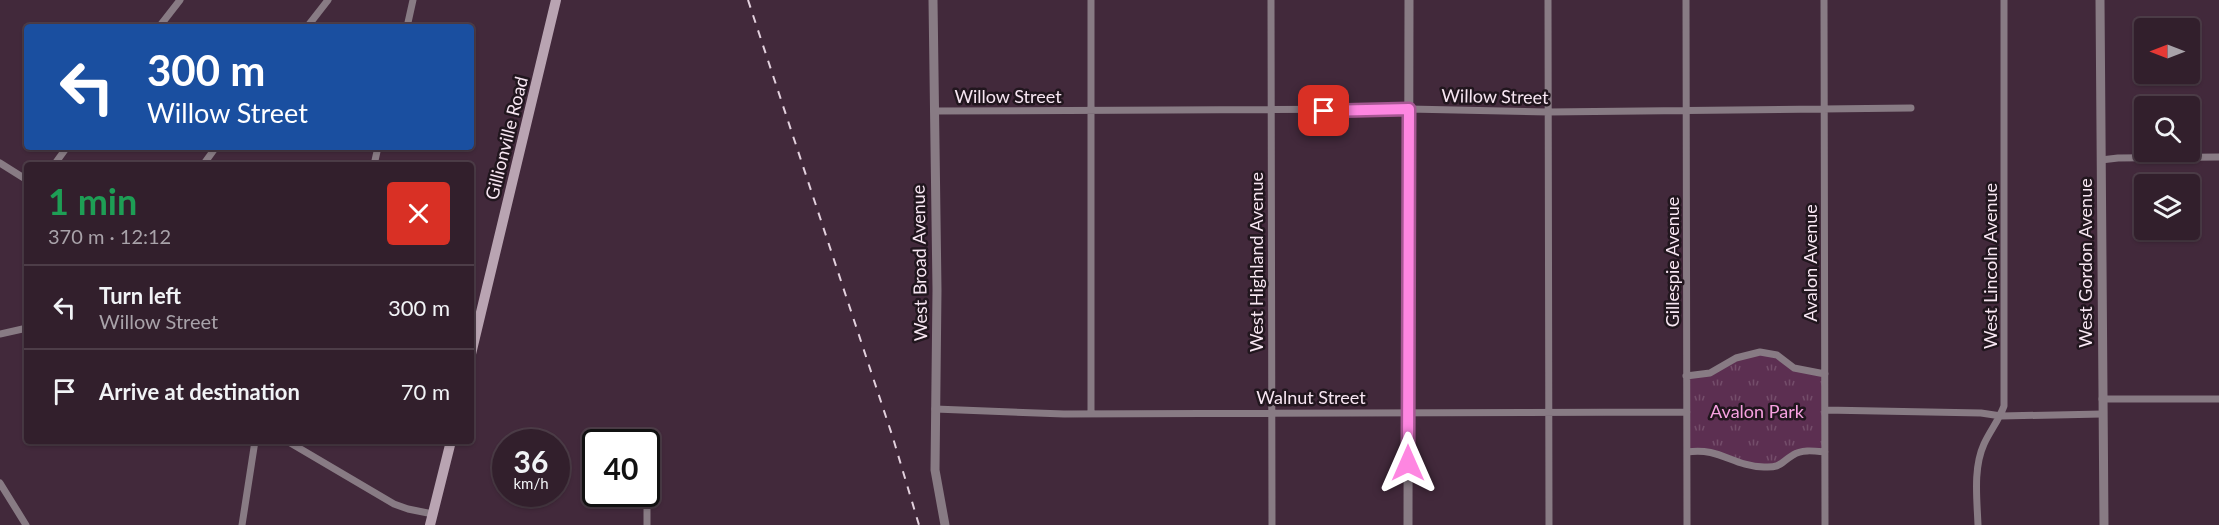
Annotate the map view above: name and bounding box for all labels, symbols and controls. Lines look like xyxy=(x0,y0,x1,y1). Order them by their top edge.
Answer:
north arrow xyxy=(2134,18,2200,84)
map controls xyxy=(2134,18,2200,240)
text: 300 m xyxy=(147,45,265,95)
icon: left xyxy=(48,48,126,126)
street label: Gillionville Road xyxy=(480,74,532,202)
street label: Willow Street xyxy=(1441,84,1549,108)
street label: Willow Street xyxy=(954,85,1062,107)
pin xyxy=(1298,85,1349,136)
icon: arrive xyxy=(1307,94,1340,127)
text: Willow Street xyxy=(147,96,308,129)
button: search xyxy=(2134,96,2200,162)
street label: West Highland Avenue xyxy=(1245,172,1267,352)
button: layers xyxy=(2134,174,2200,240)
street label: West Gordon Avenue xyxy=(2074,178,2096,348)
text: 1 min xyxy=(48,179,137,223)
button: close xyxy=(387,182,450,245)
street label: West Lincoln Avenue xyxy=(1979,183,2001,349)
street label: West Broad Avenue xyxy=(907,185,931,341)
street label: Gillespie Avenue xyxy=(1661,197,1683,327)
street label: Avalon Avenue xyxy=(1799,204,1821,322)
text: 370 m · 12:12 xyxy=(48,224,171,248)
text: Turn left xyxy=(99,282,181,309)
icon: left xyxy=(48,291,81,324)
text: 300 m xyxy=(388,294,450,321)
text: Willow Street xyxy=(99,309,218,333)
icon: arrive xyxy=(48,375,81,408)
text: Arrive at destination xyxy=(99,378,300,405)
text: 70 m xyxy=(401,378,450,405)
street label: Walnut Street xyxy=(1256,386,1366,408)
park label: Avalon Park xyxy=(1710,400,1805,422)
speed limit sign: 40 xyxy=(582,429,660,507)
position arrow xyxy=(1376,431,1440,495)
text: 36 xyxy=(514,443,548,479)
text: km/h xyxy=(513,474,549,492)

